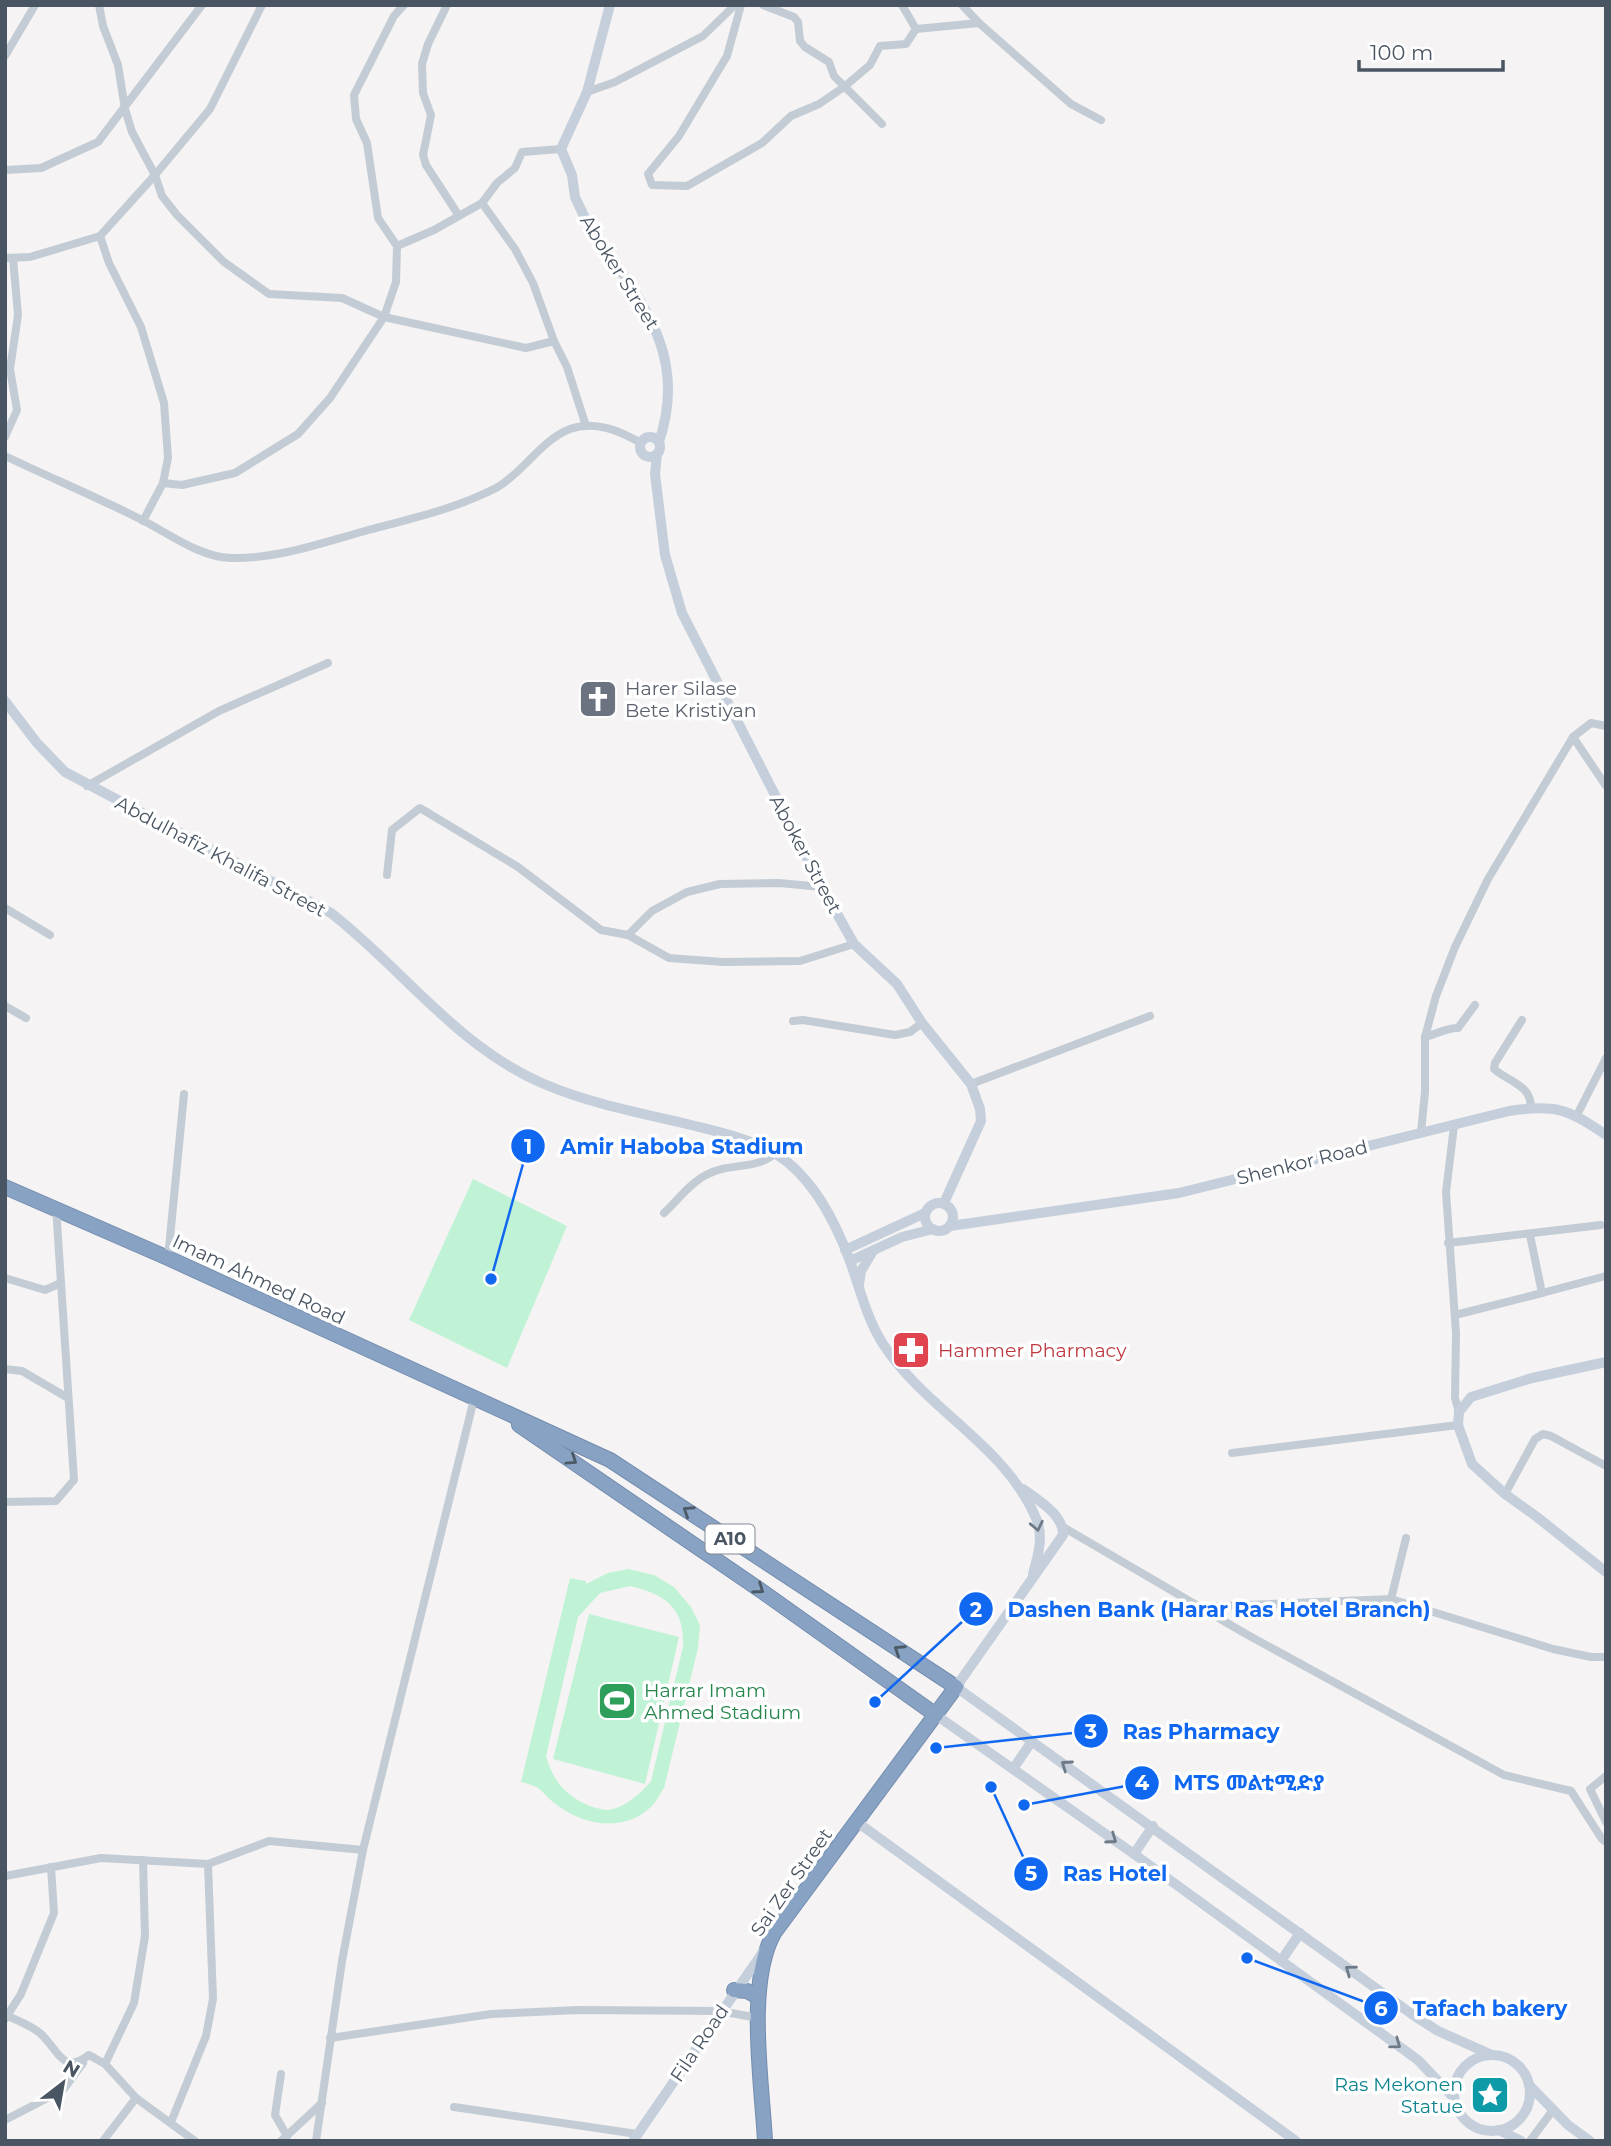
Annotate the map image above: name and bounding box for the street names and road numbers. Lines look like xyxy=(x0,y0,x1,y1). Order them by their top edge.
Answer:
street label: Aboker Street xyxy=(575,211,664,334)
street label: Abdulhafiz Khalifa Street xyxy=(112,791,330,922)
street label: Aboker Street xyxy=(765,791,847,918)
street label: Shenkor Road xyxy=(1234,1135,1370,1190)
street label: Imam Ahmed Road xyxy=(169,1229,349,1330)
road number: A10 xyxy=(706,1524,754,1554)
street label: Sai Zer Street xyxy=(746,1824,837,1941)
street label: Fila Road xyxy=(665,2000,734,2086)

